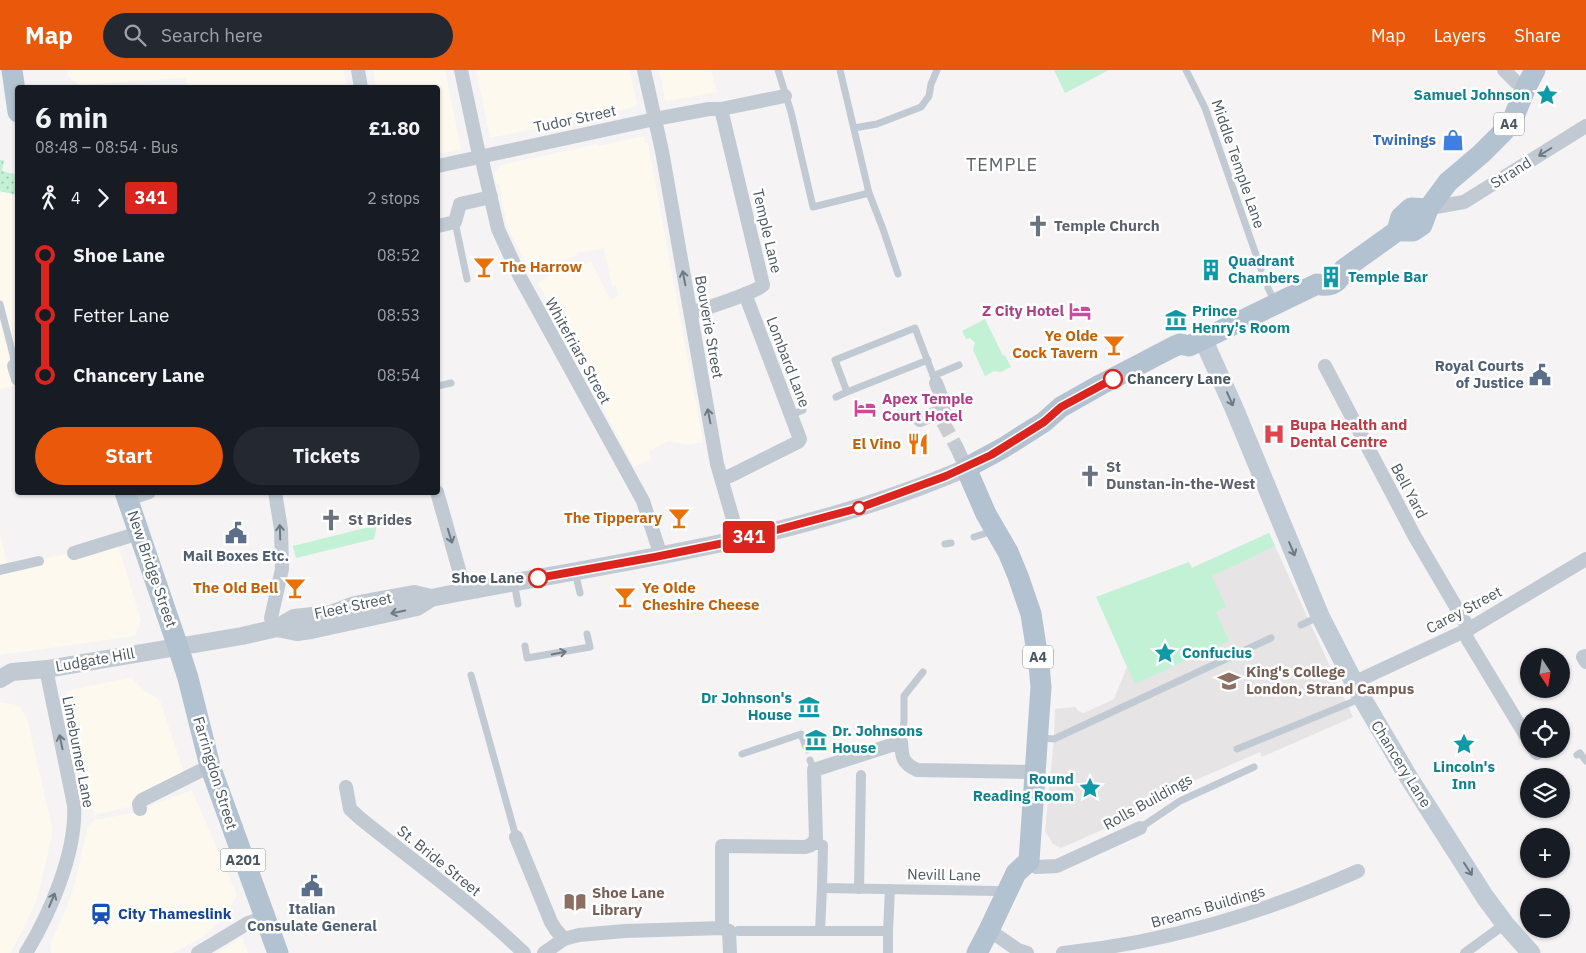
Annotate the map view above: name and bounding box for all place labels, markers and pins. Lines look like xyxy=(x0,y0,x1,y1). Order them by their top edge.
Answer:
place icon: Samuel Johnson xyxy=(1534,82,1560,108)
place label: Samuel Johnson xyxy=(1414,85,1530,104)
shop icon: Twinings xyxy=(1440,127,1466,153)
place label: Twinings xyxy=(1373,130,1436,149)
church icon: Temple Church xyxy=(1025,213,1051,239)
place label: Temple Church xyxy=(1054,216,1160,235)
place label: Quadrant Chambers xyxy=(1228,251,1300,287)
bar icon: The Harrow xyxy=(471,254,497,280)
place label: The Harrow xyxy=(500,257,582,276)
building icon: Quadrant Chambers xyxy=(1198,257,1224,283)
building icon: Temple Bar xyxy=(1318,264,1344,290)
place label: Temple Bar xyxy=(1348,267,1428,286)
hotel icon: Z City Hotel xyxy=(1067,298,1093,324)
place label: Z City Hotel xyxy=(982,301,1064,320)
place label: Prince Henry's Room xyxy=(1192,301,1290,337)
museum icon: Prince Henry's Room xyxy=(1163,307,1189,333)
place label: Ye Olde Cock Tavern xyxy=(1012,326,1098,362)
bar icon: Ye Olde Cock Tavern xyxy=(1101,332,1127,358)
place label: Royal Courts of Justice xyxy=(1435,356,1524,392)
public building icon: Royal Courts of Justice xyxy=(1527,362,1553,388)
marker: Chancery Lane xyxy=(1103,369,1123,389)
place label: Chancery Lane xyxy=(1127,369,1231,388)
place label: Apex Temple Court Hotel xyxy=(882,389,973,425)
hotel icon: Apex Temple Court Hotel xyxy=(852,395,878,421)
place label: Bupa Health and Dental Centre xyxy=(1290,415,1407,451)
hospital icon: Bupa Health and Dental Centre xyxy=(1261,421,1287,447)
restaurant icon: El Vino xyxy=(905,431,931,457)
place label: El Vino xyxy=(852,434,901,453)
place label: St Dunstan-in-the-West xyxy=(1106,457,1256,493)
church icon: St Dunstan-in-the-West xyxy=(1077,463,1103,489)
unlabelled marker xyxy=(852,501,866,515)
bar icon: The Tipperary xyxy=(666,505,692,531)
church icon: St Brides xyxy=(318,507,344,533)
place label: The Tipperary xyxy=(564,508,662,527)
place label: St Brides xyxy=(348,510,412,529)
public building icon: Mail Boxes Etc. xyxy=(223,520,249,546)
place label: Mail Boxes Etc. xyxy=(183,546,289,565)
place label: Shoe Lane xyxy=(451,568,524,587)
marker: Shoe Lane xyxy=(528,568,548,588)
bar icon: The Old Bell xyxy=(282,575,308,601)
place label: The Old Bell xyxy=(193,578,278,597)
place label: Ye Olde Cheshire Cheese xyxy=(642,578,759,614)
bar icon: Ye Olde Cheshire Cheese xyxy=(612,584,638,610)
place icon: Confucius xyxy=(1152,640,1178,666)
place label: Confucius xyxy=(1182,643,1253,662)
place label: King's College London, Strand Campus xyxy=(1246,662,1415,698)
school or university icon: King's College London, Strand Campus xyxy=(1216,668,1242,694)
place label: Dr Johnson's House xyxy=(701,688,792,724)
museum icon: Dr Johnson's House xyxy=(796,694,822,720)
place label: Dr. Johnsons House xyxy=(832,721,923,757)
museum icon: Dr. Johnsons House xyxy=(803,727,829,753)
place icon: Lincoln's Inn xyxy=(1451,731,1477,757)
place label: Lincoln's Inn xyxy=(1433,757,1496,793)
place label: Round Reading Room xyxy=(973,769,1074,805)
place icon: Round Reading Room xyxy=(1077,775,1103,801)
public building icon: Italian Consulate General xyxy=(299,873,325,899)
place label: Shoe Lane Library xyxy=(592,883,665,919)
library icon: Shoe Lane Library xyxy=(562,889,588,915)
place label: Italian Consulate General xyxy=(247,899,377,935)
station icon: City Thameslink xyxy=(88,901,114,927)
place label: City Thameslink xyxy=(118,904,232,923)

